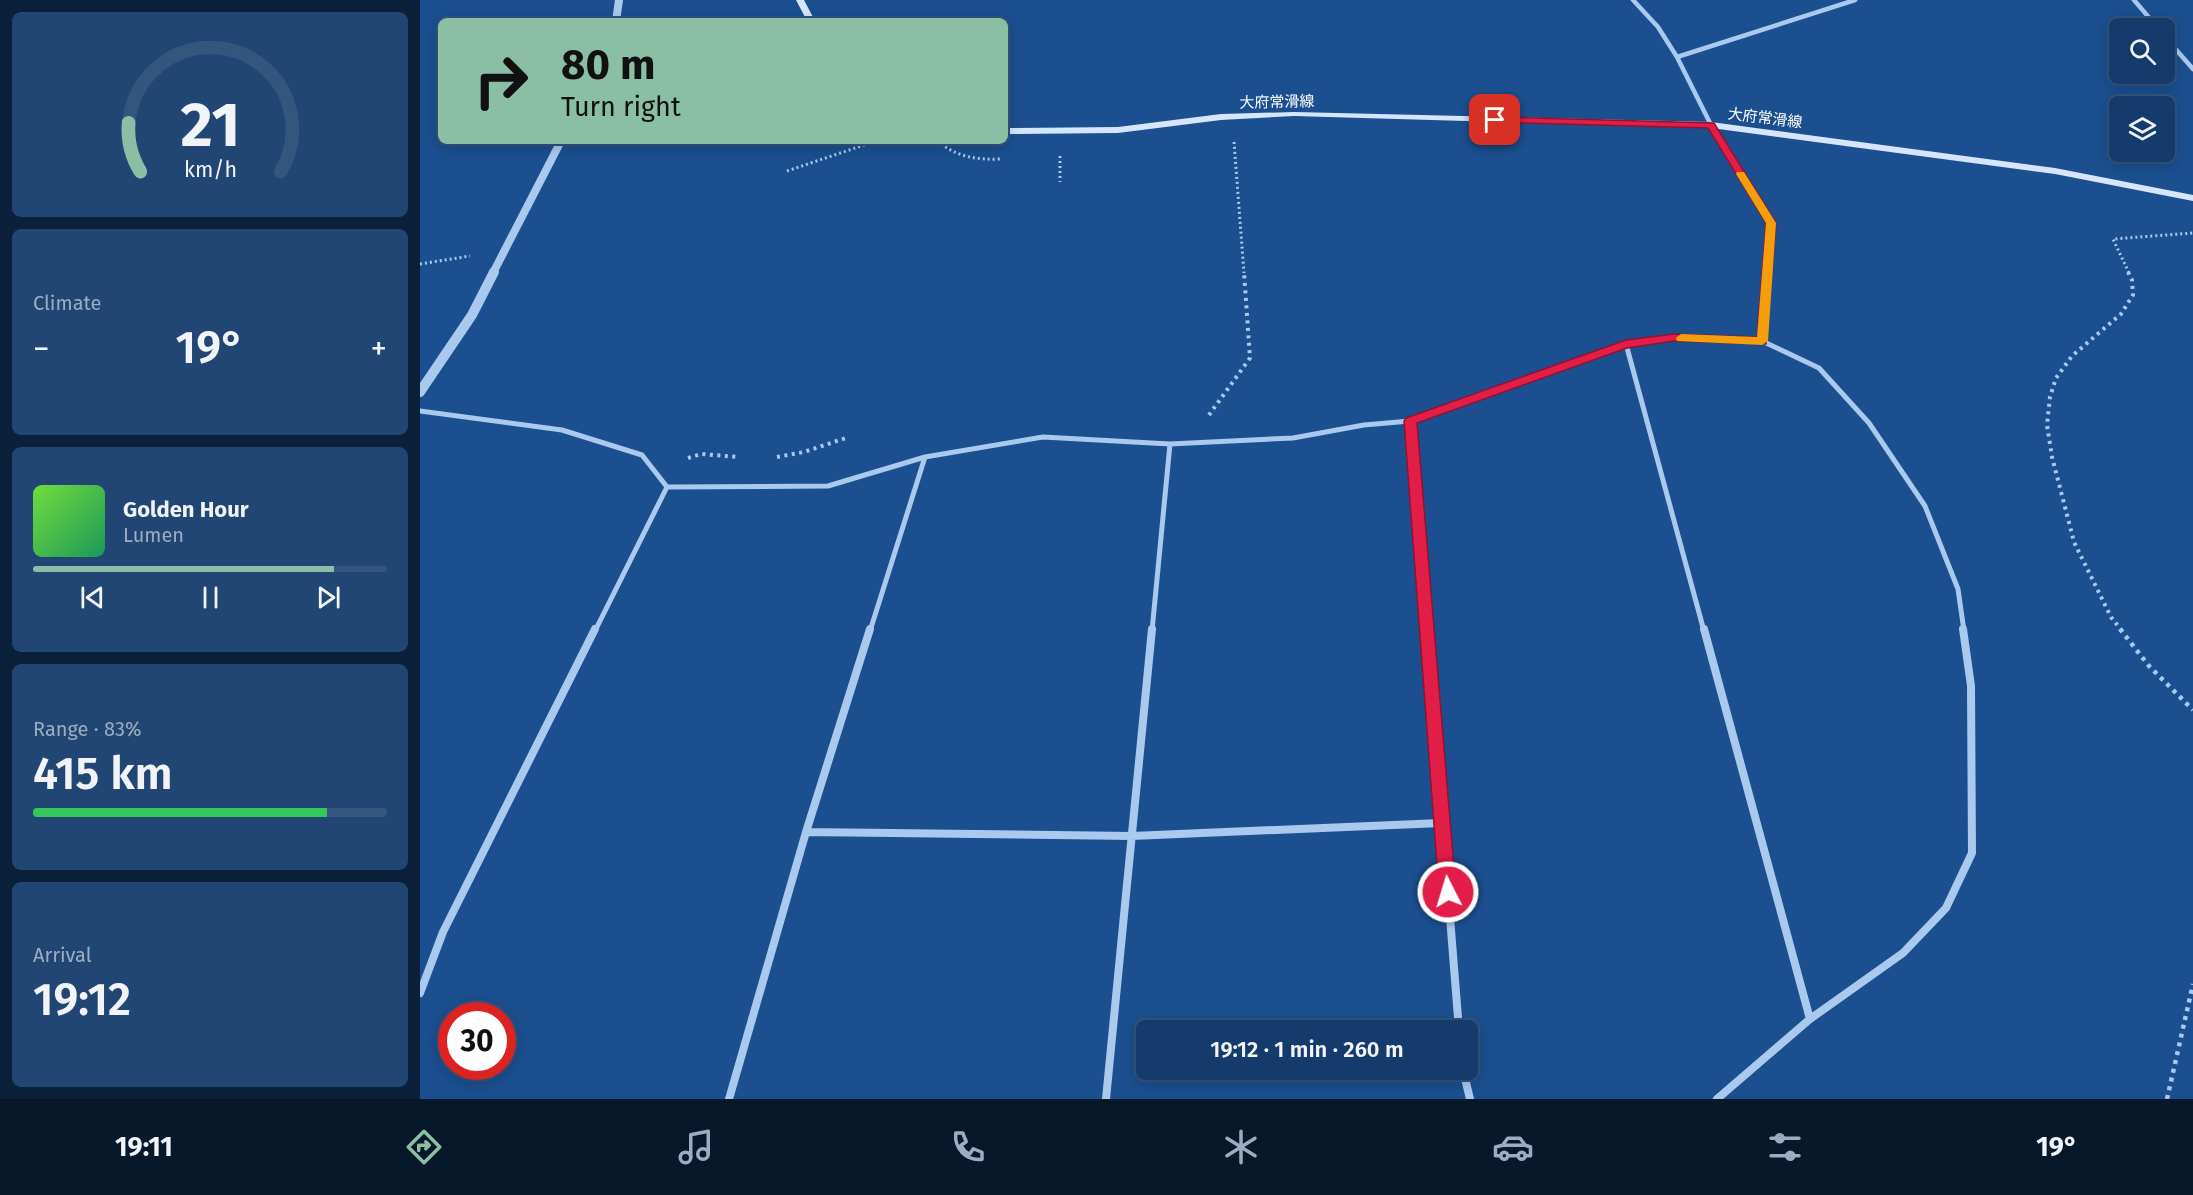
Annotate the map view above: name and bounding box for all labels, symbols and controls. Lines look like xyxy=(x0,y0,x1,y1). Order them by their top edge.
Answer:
map controls xyxy=(2109,18,2175,162)
button: search xyxy=(2109,18,2175,84)
text: 80 m xyxy=(561,40,655,90)
icon: right xyxy=(462,42,540,120)
text: 21 xyxy=(180,88,240,163)
text: Turn right xyxy=(561,91,681,123)
street label: 大府常滑線 xyxy=(1239,92,1315,112)
pin xyxy=(1469,94,1520,145)
button: layers xyxy=(2109,96,2175,162)
icon: arrive xyxy=(1478,103,1511,136)
street label: 大府常滑線 xyxy=(1727,104,1803,132)
text: km/h xyxy=(183,157,237,183)
text: Climate xyxy=(33,291,101,315)
text: 19° xyxy=(176,321,244,375)
text: − xyxy=(33,329,50,369)
text: + xyxy=(371,329,387,369)
text: Golden Hour xyxy=(123,496,249,523)
text: Lumen xyxy=(123,523,184,547)
icon: previous xyxy=(76,581,109,614)
icon: pause xyxy=(194,581,227,614)
icon: next xyxy=(312,581,345,614)
text: Range · 83% xyxy=(33,717,141,741)
text: 415 km xyxy=(33,747,173,801)
position arrow xyxy=(1416,860,1480,924)
text: Arrival xyxy=(33,943,92,967)
text: 19:12 xyxy=(33,973,131,1027)
speed limit sign: 30 xyxy=(438,1002,516,1080)
text: 19:12 · 1 min · 260 m xyxy=(1210,1036,1404,1063)
icon: directions xyxy=(403,1126,445,1168)
icon: music xyxy=(675,1126,717,1168)
icon: phone xyxy=(947,1126,989,1168)
icon: climate xyxy=(1220,1126,1262,1168)
icon: car xyxy=(1492,1126,1534,1168)
icon: filters xyxy=(1764,1126,1806,1168)
text: 19:11 xyxy=(115,1131,173,1163)
text: 19° xyxy=(2036,1131,2078,1163)

